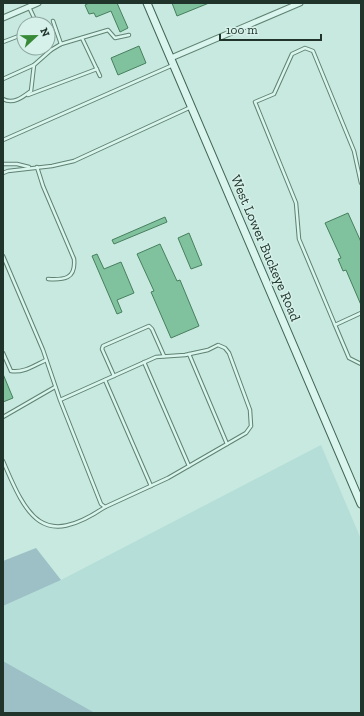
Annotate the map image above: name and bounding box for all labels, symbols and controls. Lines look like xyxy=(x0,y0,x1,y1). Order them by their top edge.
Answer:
north arrow xyxy=(16,16,56,56)
scale bar xyxy=(220,16,321,42)
text: 100 m xyxy=(226,23,258,37)
text: N xyxy=(37,26,53,39)
street label: West Lower Buckeye Road xyxy=(227,173,304,324)

